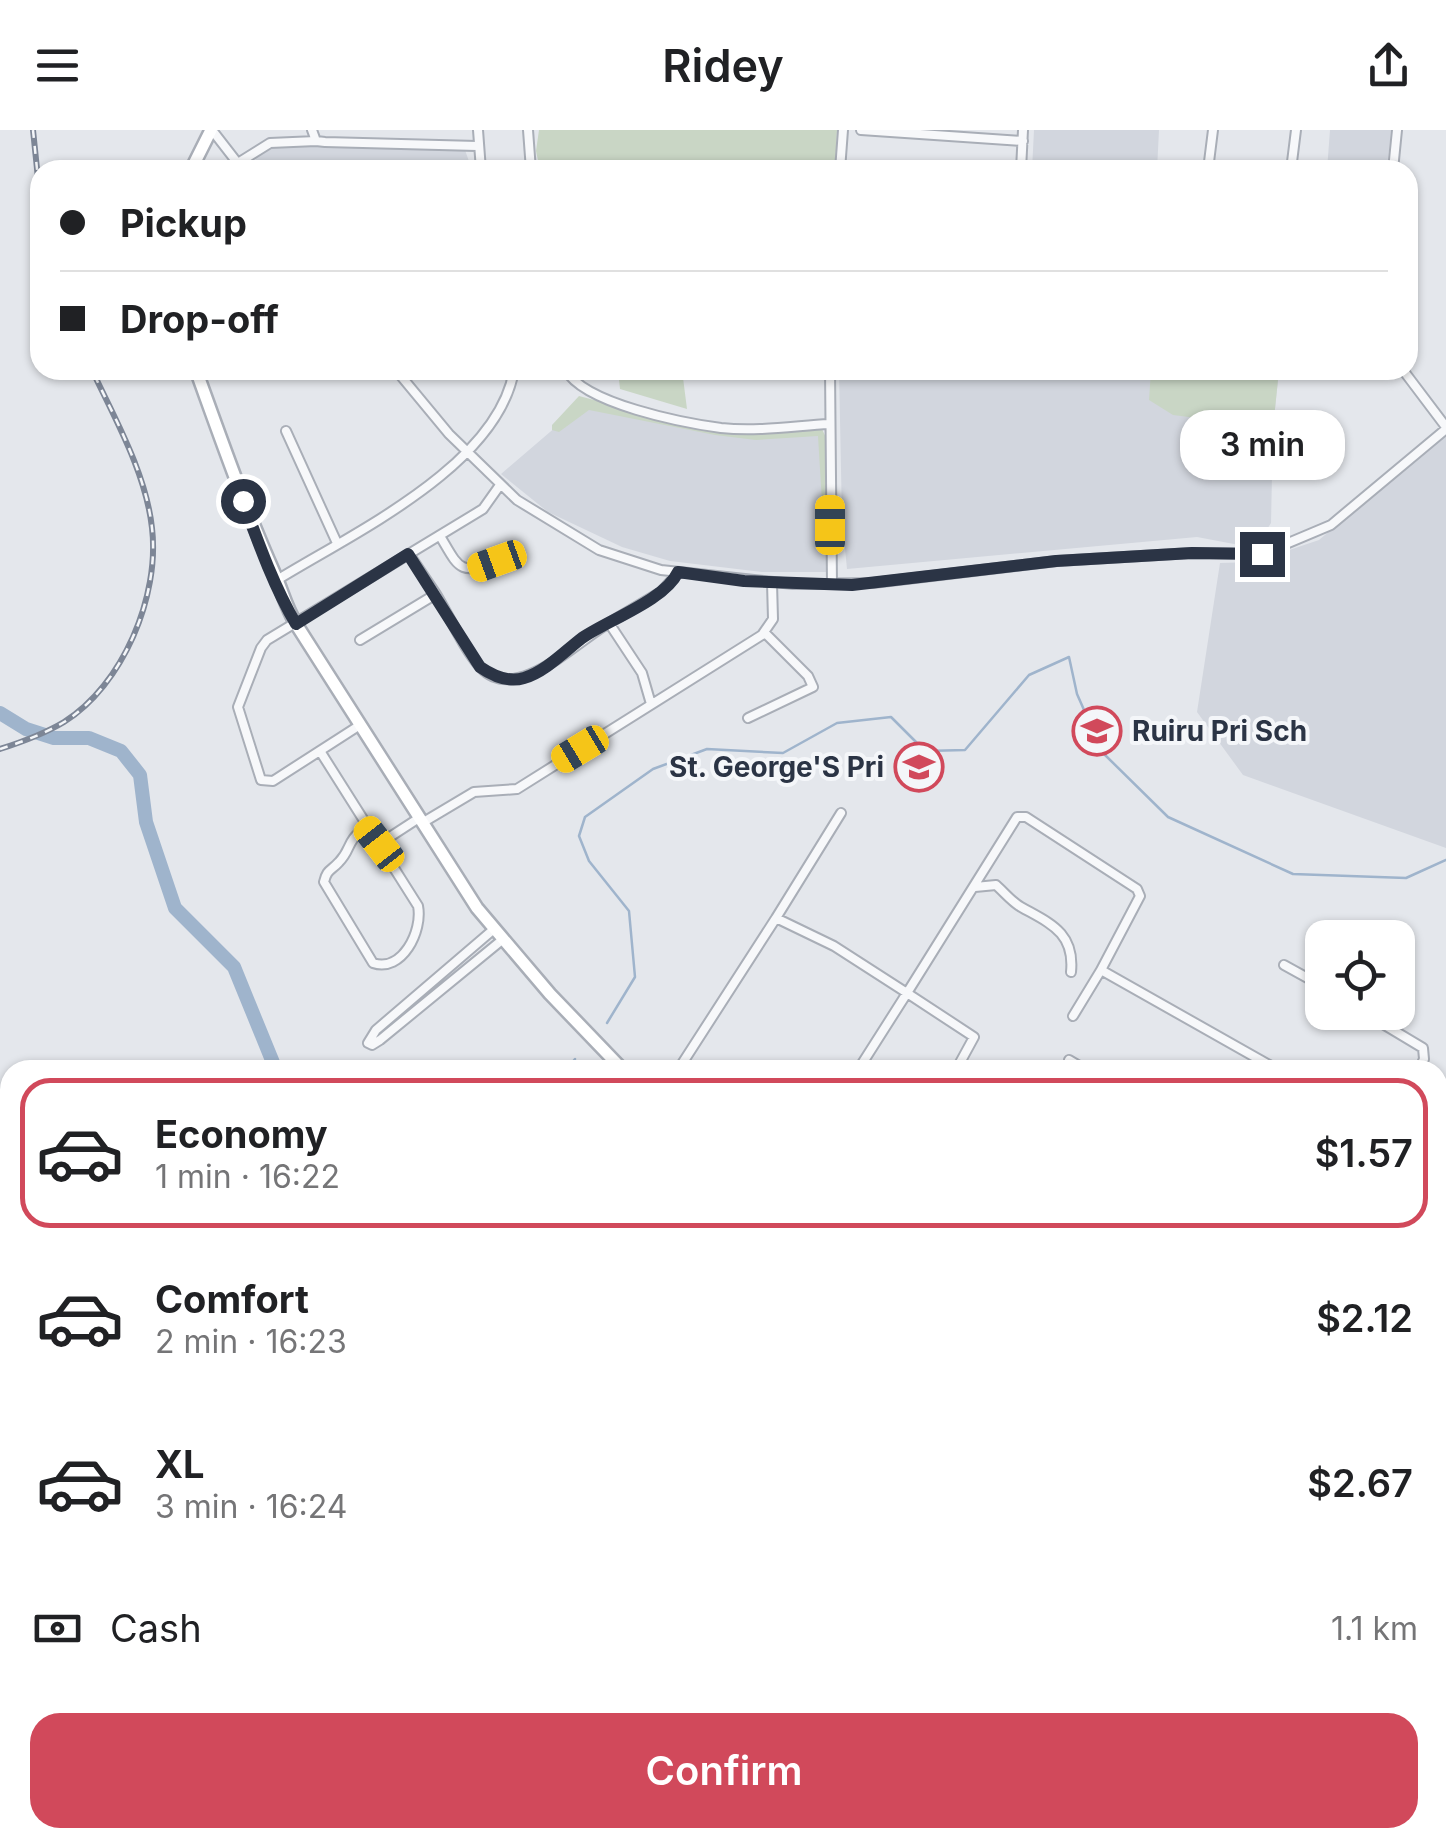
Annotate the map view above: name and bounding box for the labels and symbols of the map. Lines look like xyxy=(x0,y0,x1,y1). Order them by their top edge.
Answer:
callout: 3 min xyxy=(1180,409,1344,479)
route start xyxy=(221,479,266,524)
car xyxy=(815,495,845,555)
route end xyxy=(1240,532,1285,577)
car xyxy=(464,537,530,585)
school or university icon: Ruiru Pri Sch xyxy=(1071,705,1123,757)
place label: Ruiru Pri Sch xyxy=(1132,714,1307,748)
car xyxy=(547,721,613,777)
school or university icon: St. George'S Pri xyxy=(893,741,945,793)
place label: St. George'S Pri xyxy=(669,750,884,784)
car xyxy=(349,811,409,877)

